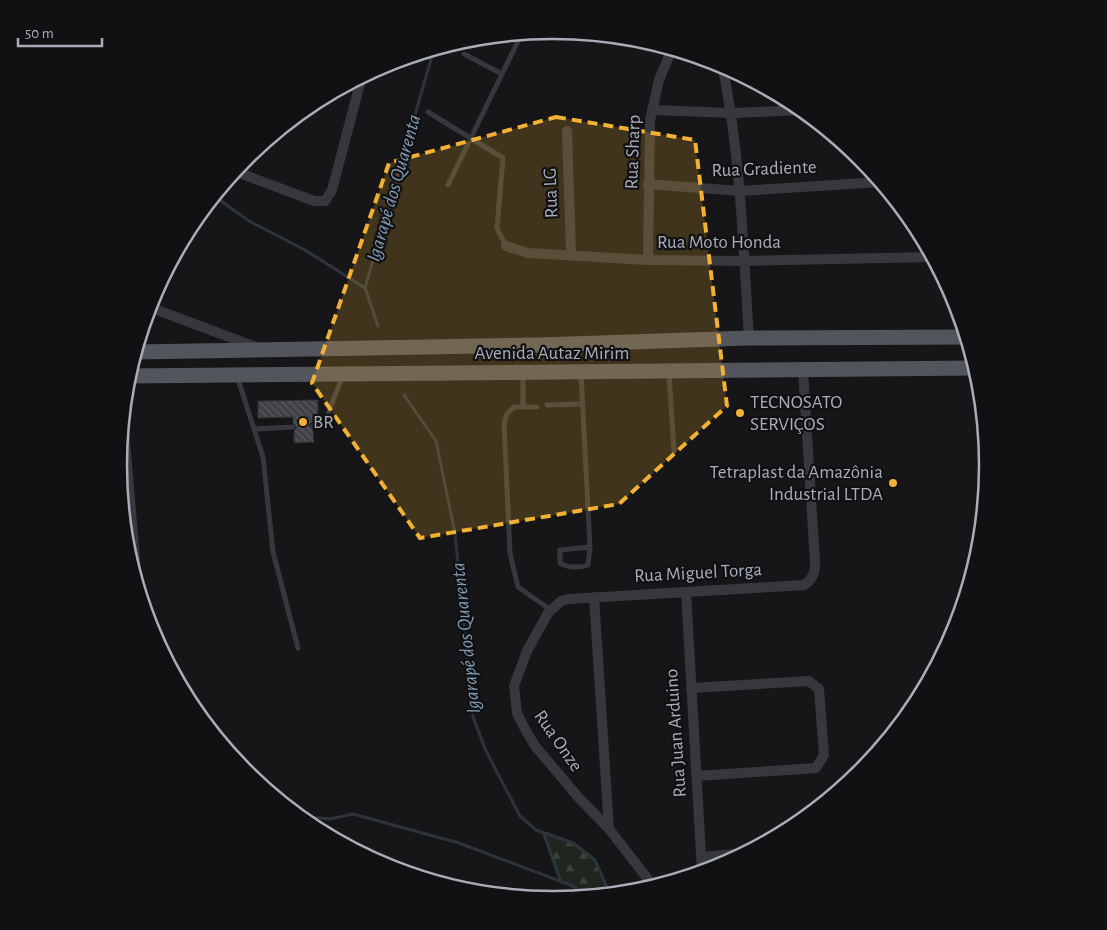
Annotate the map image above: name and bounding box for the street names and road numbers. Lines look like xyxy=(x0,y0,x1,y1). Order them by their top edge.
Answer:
street label: Rua Sharp xyxy=(622,114,644,190)
street label: Rua Gradiente xyxy=(711,158,817,180)
street label: Rua LG xyxy=(541,167,561,219)
street label: Rua Moto Honda xyxy=(657,233,781,252)
street label: Avenida Autaz Mirim xyxy=(475,344,629,363)
street label: Rua Miguel Torga xyxy=(634,560,763,586)
street label: Rua Juan Arduino xyxy=(662,668,690,798)
street label: Rua Onze xyxy=(530,707,586,775)

